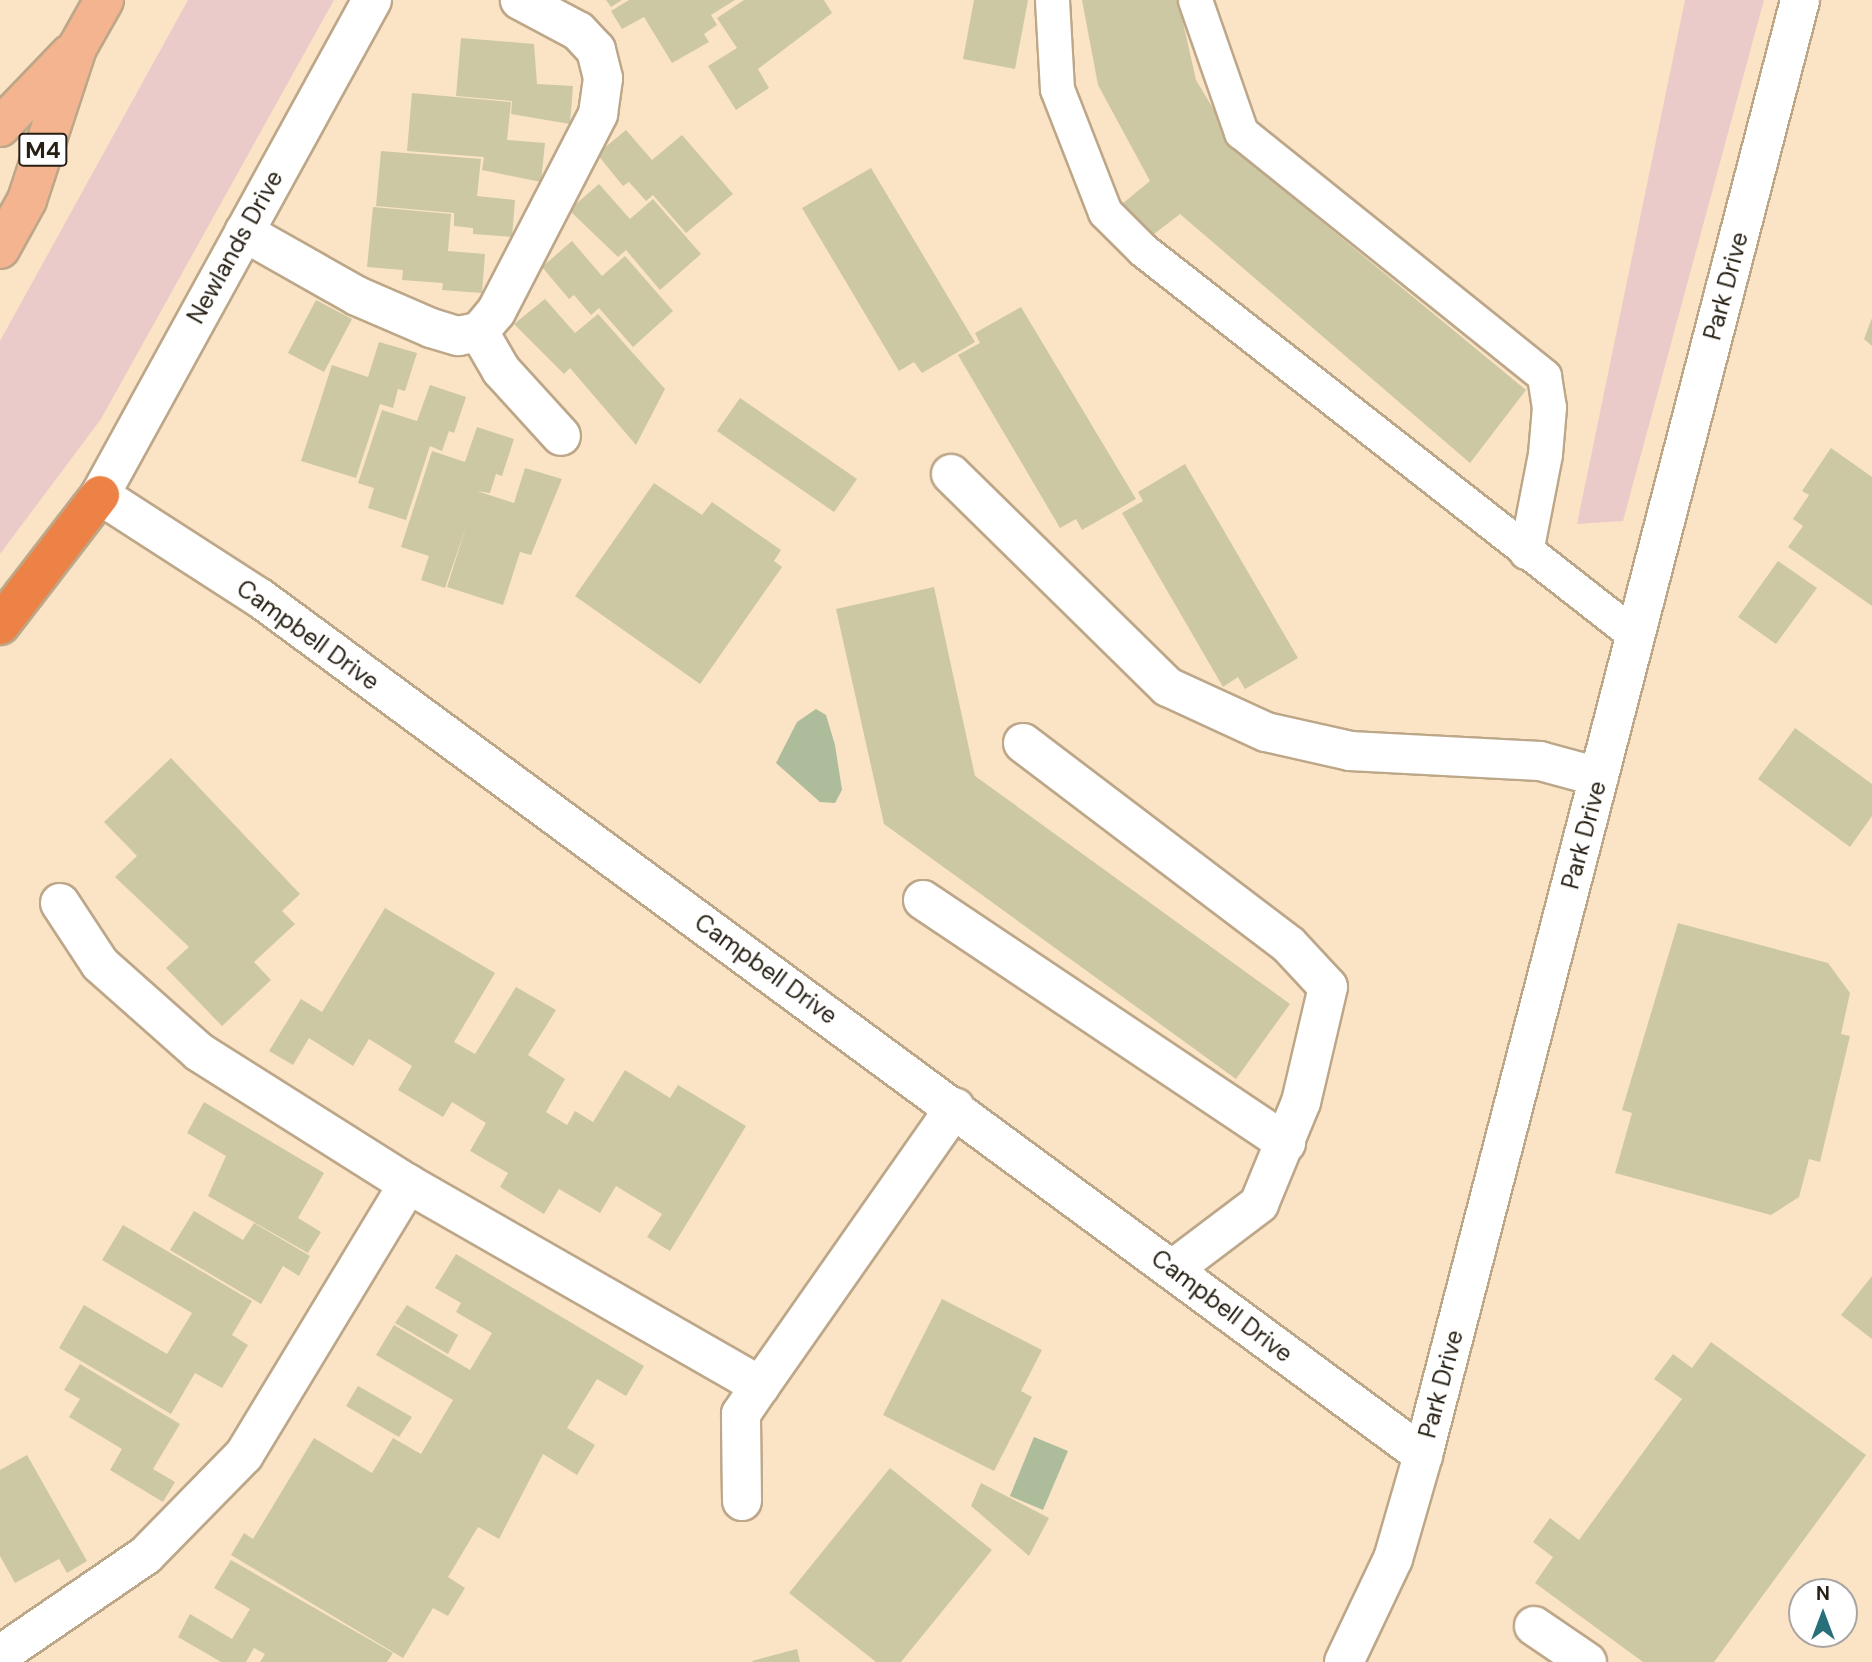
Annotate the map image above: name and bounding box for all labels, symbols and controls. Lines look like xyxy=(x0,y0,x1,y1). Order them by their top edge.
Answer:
road number: M4 xyxy=(17,130,69,169)
street label: Newlands Drive xyxy=(181,165,289,329)
street label: Park Drive xyxy=(1698,229,1754,343)
street label: Campbell Drive xyxy=(231,574,385,696)
street label: Park Drive xyxy=(1556,778,1612,892)
street label: Campbell Drive xyxy=(689,908,843,1030)
street label: Campbell Drive xyxy=(1146,1244,1298,1368)
street label: Park Drive xyxy=(1413,1327,1469,1441)
north arrow xyxy=(1788,1578,1858,1648)
text: N xyxy=(1816,1581,1830,1606)

